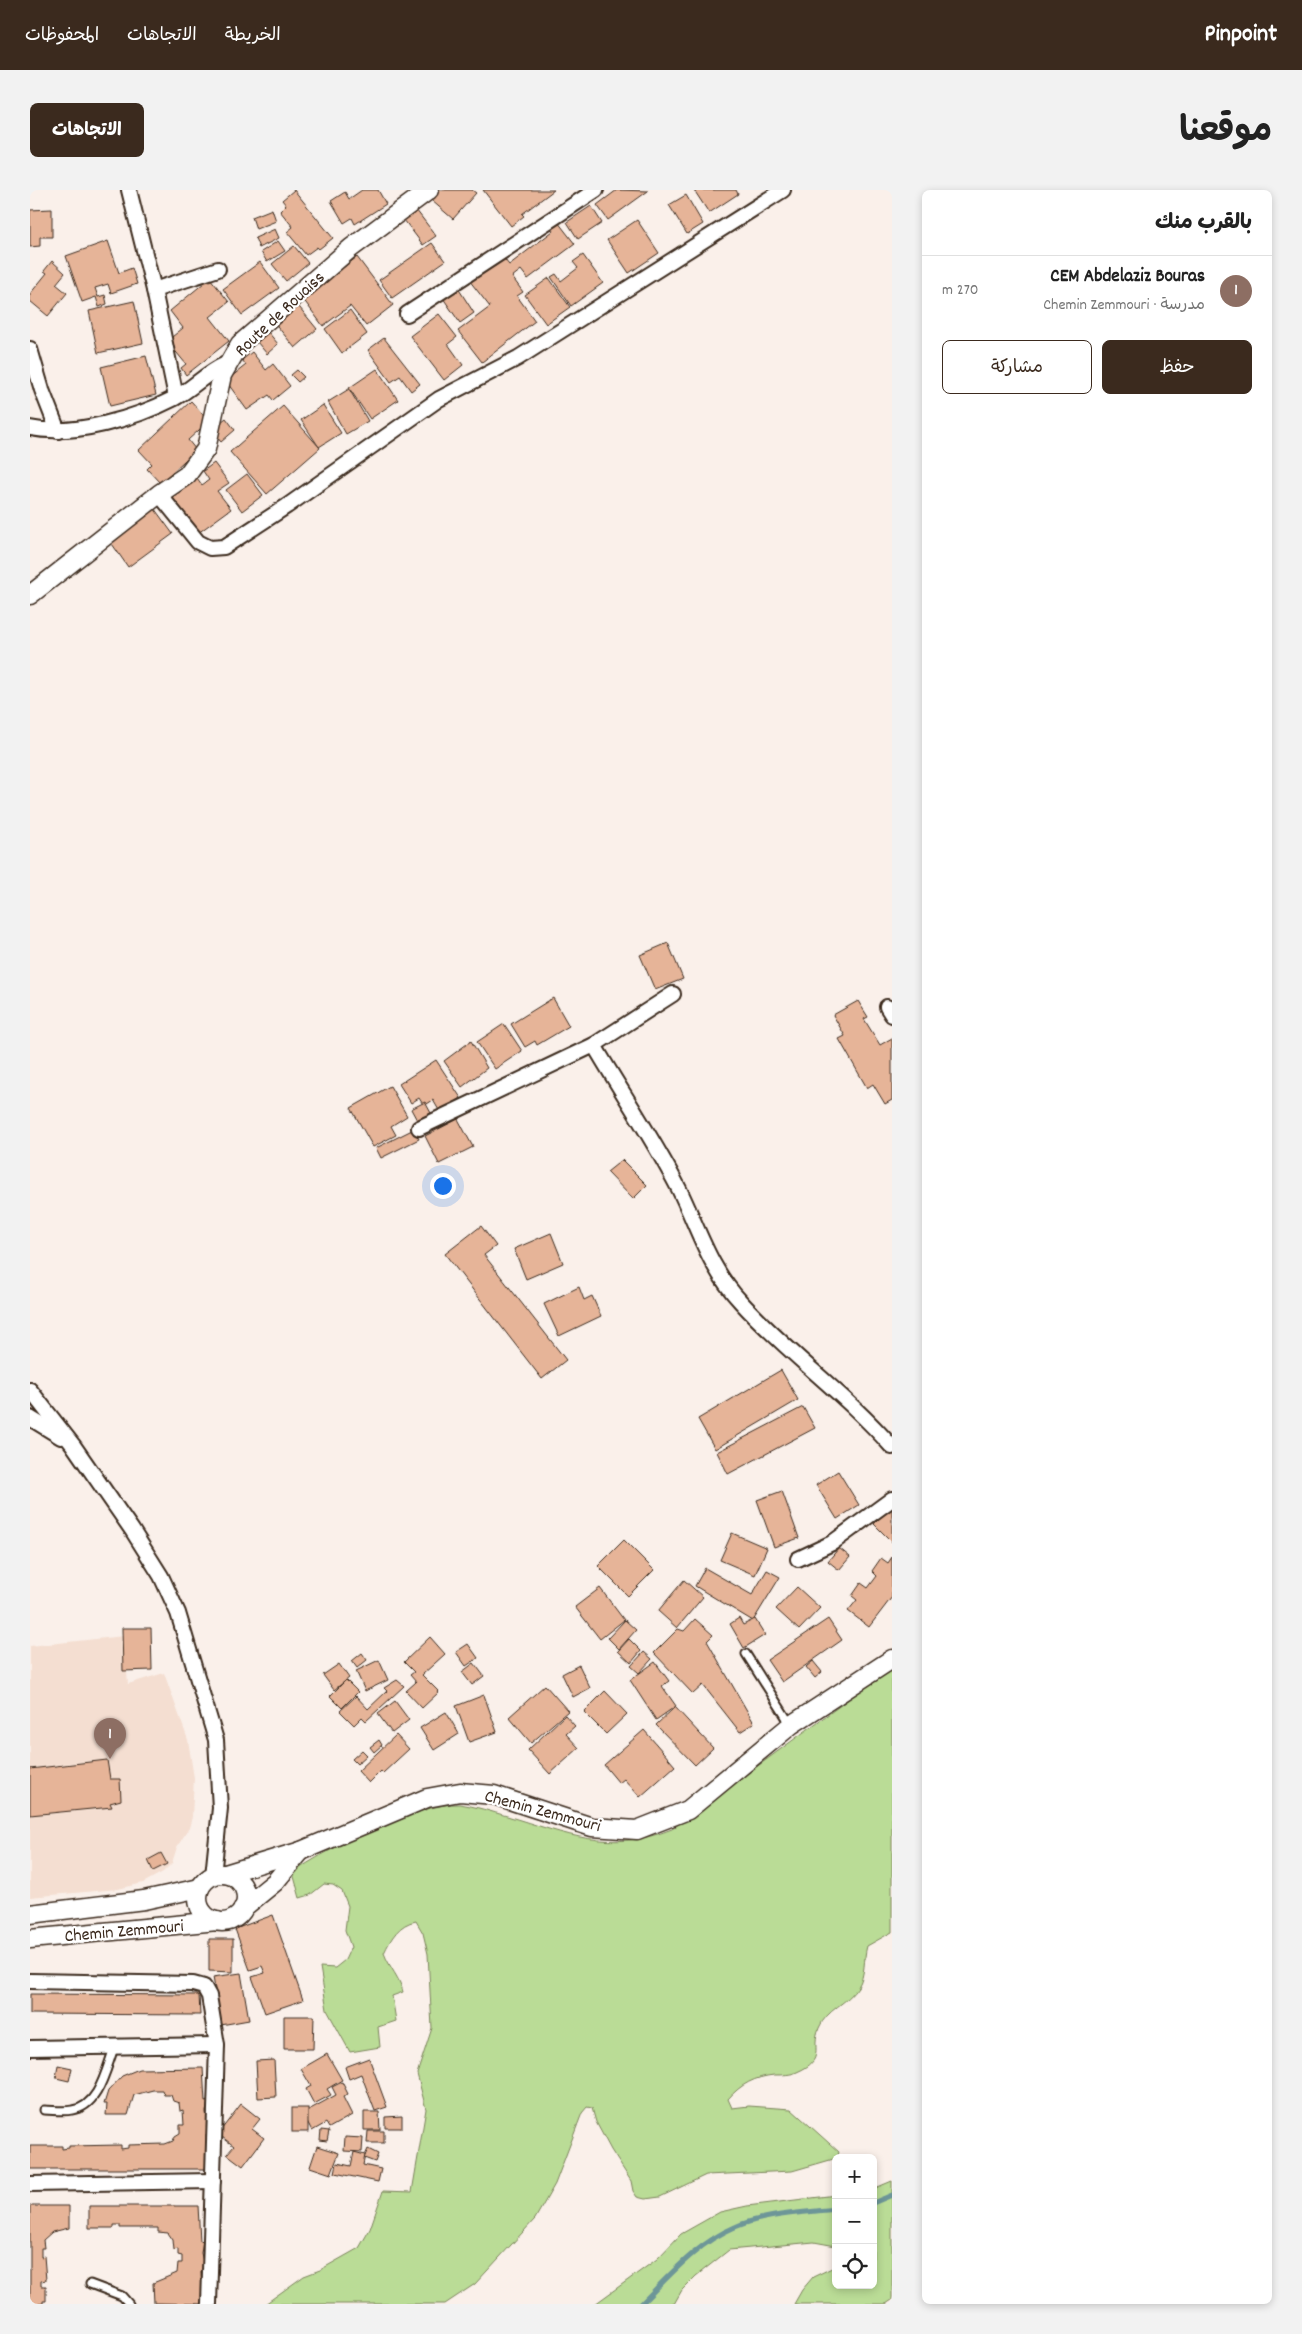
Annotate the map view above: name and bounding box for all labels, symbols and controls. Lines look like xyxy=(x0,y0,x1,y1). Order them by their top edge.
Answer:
text: Pinpoint xyxy=(1205,18,1277,52)
text: المحفوظات xyxy=(25,24,99,49)
text: الاتجاهات xyxy=(127,24,197,49)
text: الخريطة xyxy=(225,24,281,49)
button: الاتجاهات xyxy=(30,103,144,157)
text: موقعنا xyxy=(1179,108,1272,158)
text: بالقرب منك xyxy=(1155,209,1252,239)
text: CEM Abdelaziz Bouras xyxy=(1050,264,1205,291)
street label: Route de Rouaiss xyxy=(230,266,331,363)
text: 270 m xyxy=(942,279,979,302)
text: 1 xyxy=(1234,279,1238,302)
text: مدرسة · Chemin Zemmouri xyxy=(1043,294,1205,317)
button: مشاركة xyxy=(942,340,1092,394)
button: حفظ xyxy=(1102,340,1252,394)
your location xyxy=(430,1173,456,1199)
pin: 1 xyxy=(94,1718,126,1759)
street label: Chemin Zemmouri xyxy=(481,1785,603,1840)
street label: Chemin Zemmouri xyxy=(64,1915,185,1950)
map controls xyxy=(832,2154,877,2289)
button: + xyxy=(832,2154,877,2199)
button: − xyxy=(832,2199,877,2244)
button: locate xyxy=(832,2244,877,2289)

